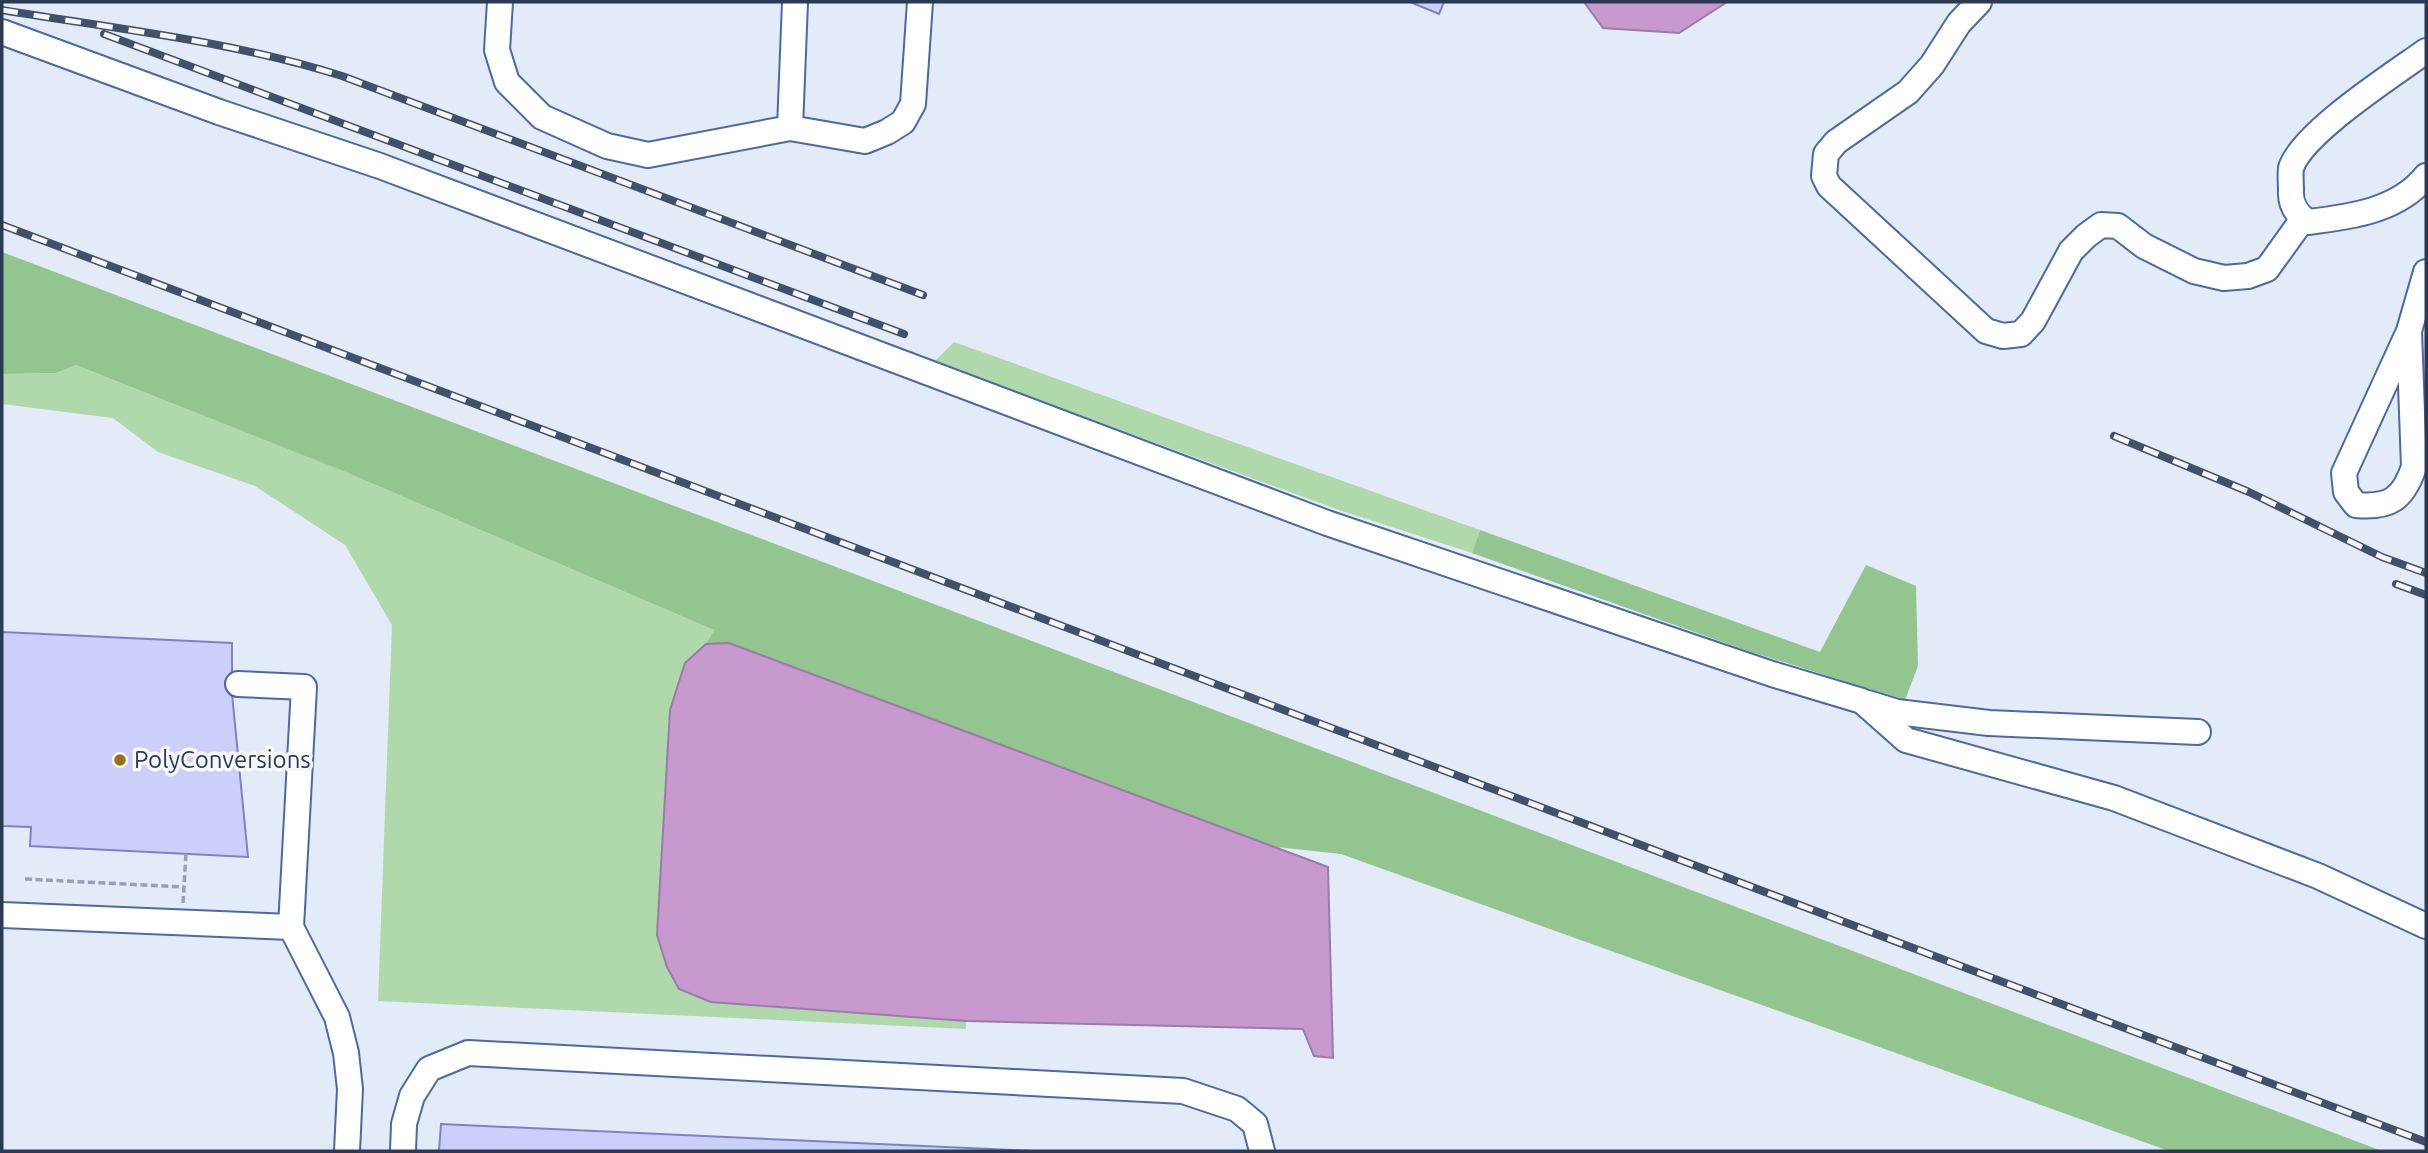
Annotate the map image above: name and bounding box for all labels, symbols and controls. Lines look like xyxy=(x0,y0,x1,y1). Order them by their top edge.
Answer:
place label: PolyConversions xyxy=(134,746,311,773)
marker: PolyConversions xyxy=(112,752,128,768)

